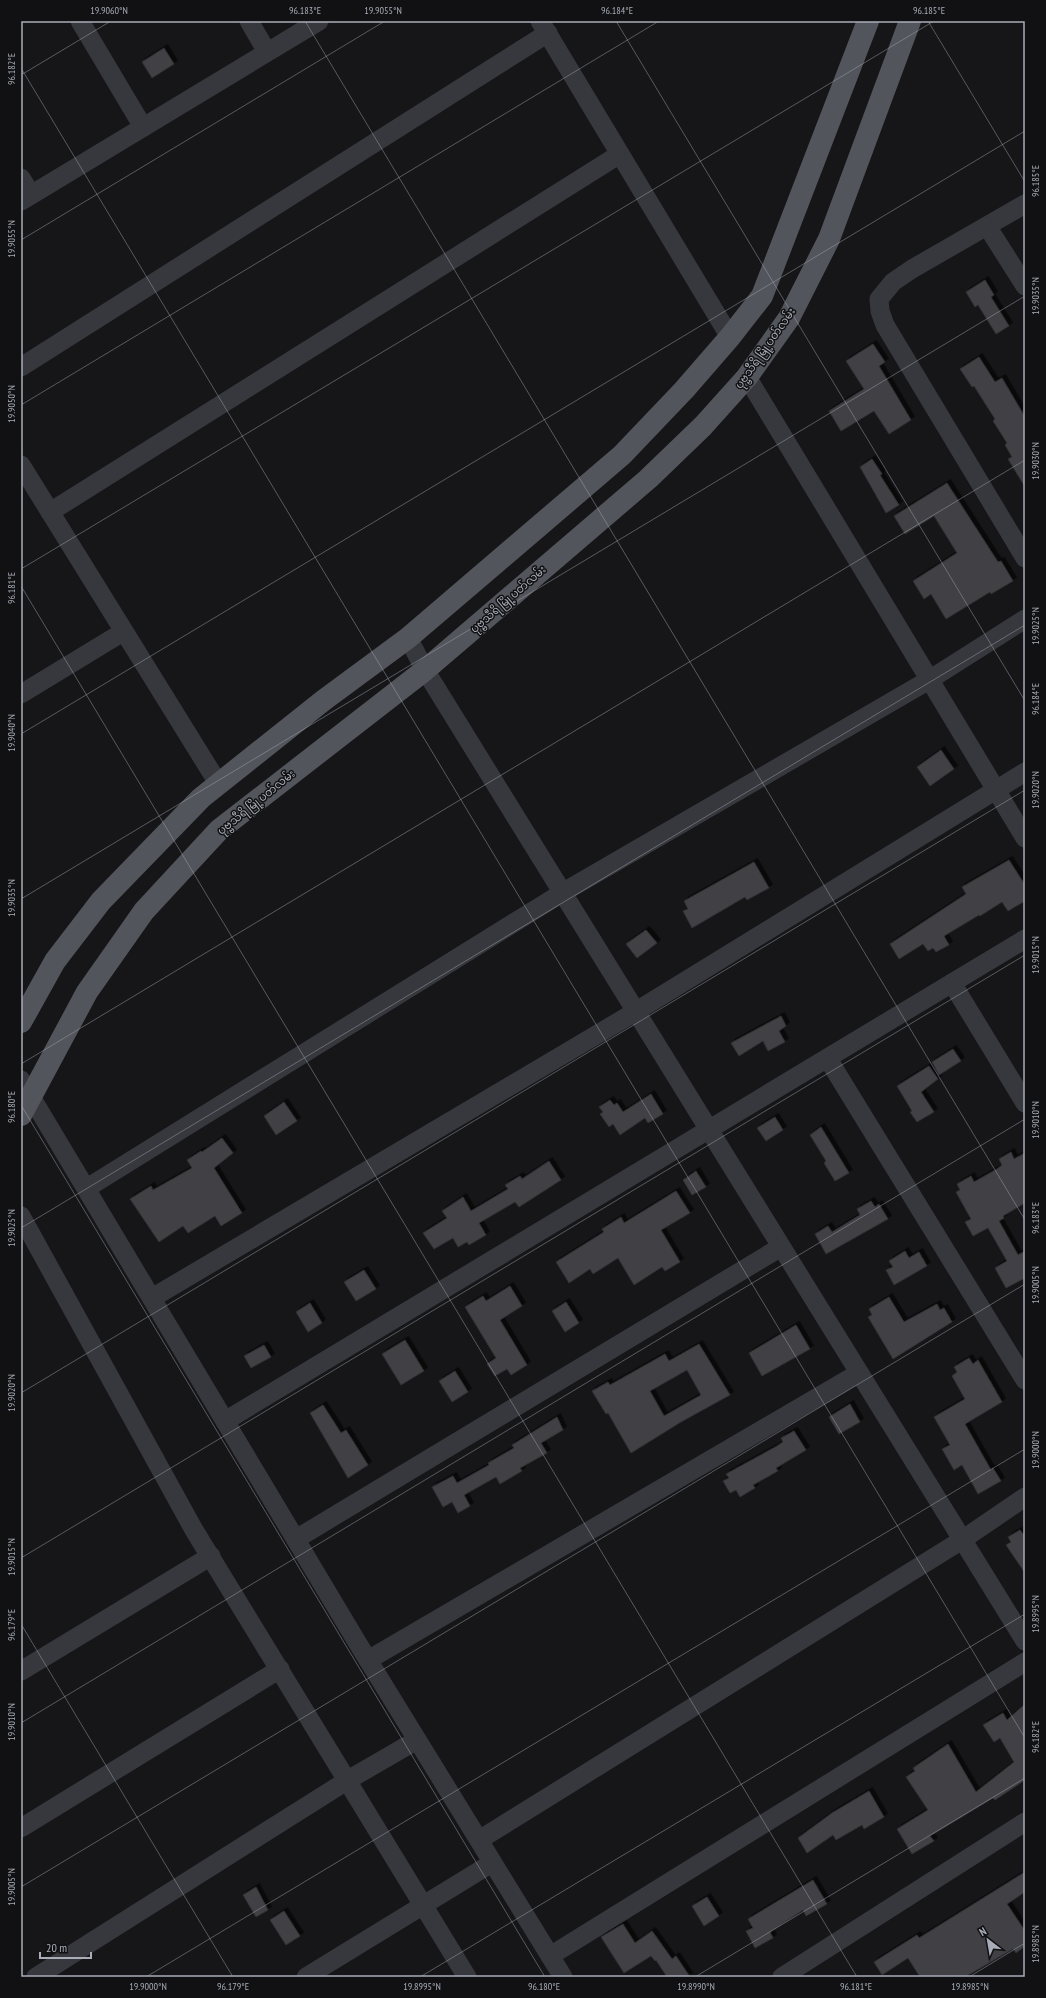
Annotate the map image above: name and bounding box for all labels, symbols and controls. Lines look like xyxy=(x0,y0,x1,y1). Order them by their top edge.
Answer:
text: 19.9060°N xyxy=(90,4,128,17)
text: 96.183°E xyxy=(289,4,321,17)
text: 19.9055°N xyxy=(364,4,402,17)
text: 96.184°E xyxy=(601,4,633,17)
text: 96.185°E xyxy=(913,4,945,17)
text: 96.182°E xyxy=(5,53,18,85)
text: 96.185°E xyxy=(1029,165,1042,197)
text: 19.9055°N xyxy=(5,220,18,258)
text: 19.9035°N xyxy=(1029,277,1042,315)
street label: ပုဗ္ဗသီရိ မြို့ပတ်လမ်း xyxy=(732,305,800,393)
text: 19.9050°N xyxy=(5,385,18,423)
text: 19.9030°N xyxy=(1029,442,1042,480)
street label: ပုဗ္ဗသီရိ မြို့ပတ်လမ်း xyxy=(467,562,550,637)
text: 96.181°E xyxy=(5,572,18,604)
text: 19.9025°N xyxy=(1029,607,1042,645)
text: 96.184°E xyxy=(1029,683,1042,715)
text: 19.9040°N xyxy=(5,714,18,752)
street label: ပုဗ္ဗသီရိ မြို့ပတ်လမ်း xyxy=(214,766,299,839)
text: 19.9020°N xyxy=(1029,771,1042,809)
text: 19.9035°N xyxy=(5,879,18,917)
text: 19.9015°N xyxy=(1029,936,1042,974)
text: 96.180°E xyxy=(5,1091,18,1123)
text: 19.9010°N xyxy=(1029,1101,1042,1139)
text: 96.183°E xyxy=(1029,1202,1042,1234)
text: 19.9025°N xyxy=(5,1209,18,1247)
text: 19.9005°N xyxy=(1029,1266,1042,1304)
text: 19.9020°N xyxy=(5,1374,18,1412)
text: 19.9000°N xyxy=(1029,1431,1042,1469)
text: 19.9015°N xyxy=(5,1538,18,1576)
text: 19.8995°N xyxy=(1029,1595,1042,1633)
text: 96.179°E xyxy=(5,1609,18,1641)
text: 19.9010°N xyxy=(5,1703,18,1741)
text: 96.182°E xyxy=(1029,1721,1042,1753)
text: 19.9005°N xyxy=(5,1868,18,1906)
north arrow xyxy=(968,1920,1008,1960)
text: N xyxy=(977,1924,989,1939)
text: 19.8985°N xyxy=(1029,1925,1042,1963)
scale bar xyxy=(40,1934,91,1960)
text: 20 m xyxy=(46,1940,67,1955)
text: 19.9000°N xyxy=(129,1980,167,1993)
text: 96.179°E xyxy=(217,1980,249,1993)
text: 19.8995°N xyxy=(403,1980,441,1993)
text: 96.180°E xyxy=(528,1980,560,1993)
text: 19.8990°N xyxy=(677,1980,715,1993)
text: 96.181°E xyxy=(840,1980,872,1993)
text: 19.8985°N xyxy=(951,1980,989,1993)

